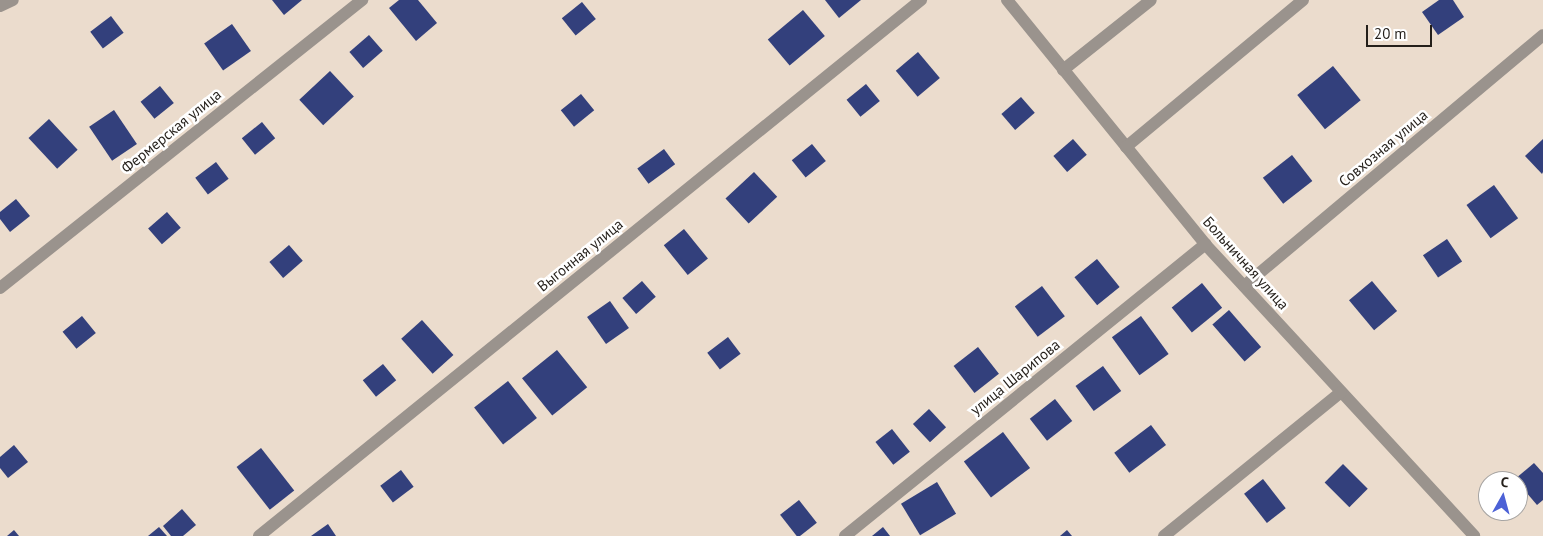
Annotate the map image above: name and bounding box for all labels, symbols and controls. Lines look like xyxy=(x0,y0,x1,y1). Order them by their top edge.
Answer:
scale bar xyxy=(1368,15,1434,47)
text: 20 m xyxy=(1374,24,1407,43)
street label: Фермерская улица xyxy=(117,85,225,177)
street label: Совхозная улица xyxy=(1335,106,1431,190)
street label: Больничная улица xyxy=(1199,213,1293,313)
street label: Выгонная улица xyxy=(534,215,626,295)
street label: улица Шарипова xyxy=(967,335,1063,419)
north arrow xyxy=(1478,471,1528,521)
text: С xyxy=(1500,473,1510,492)

